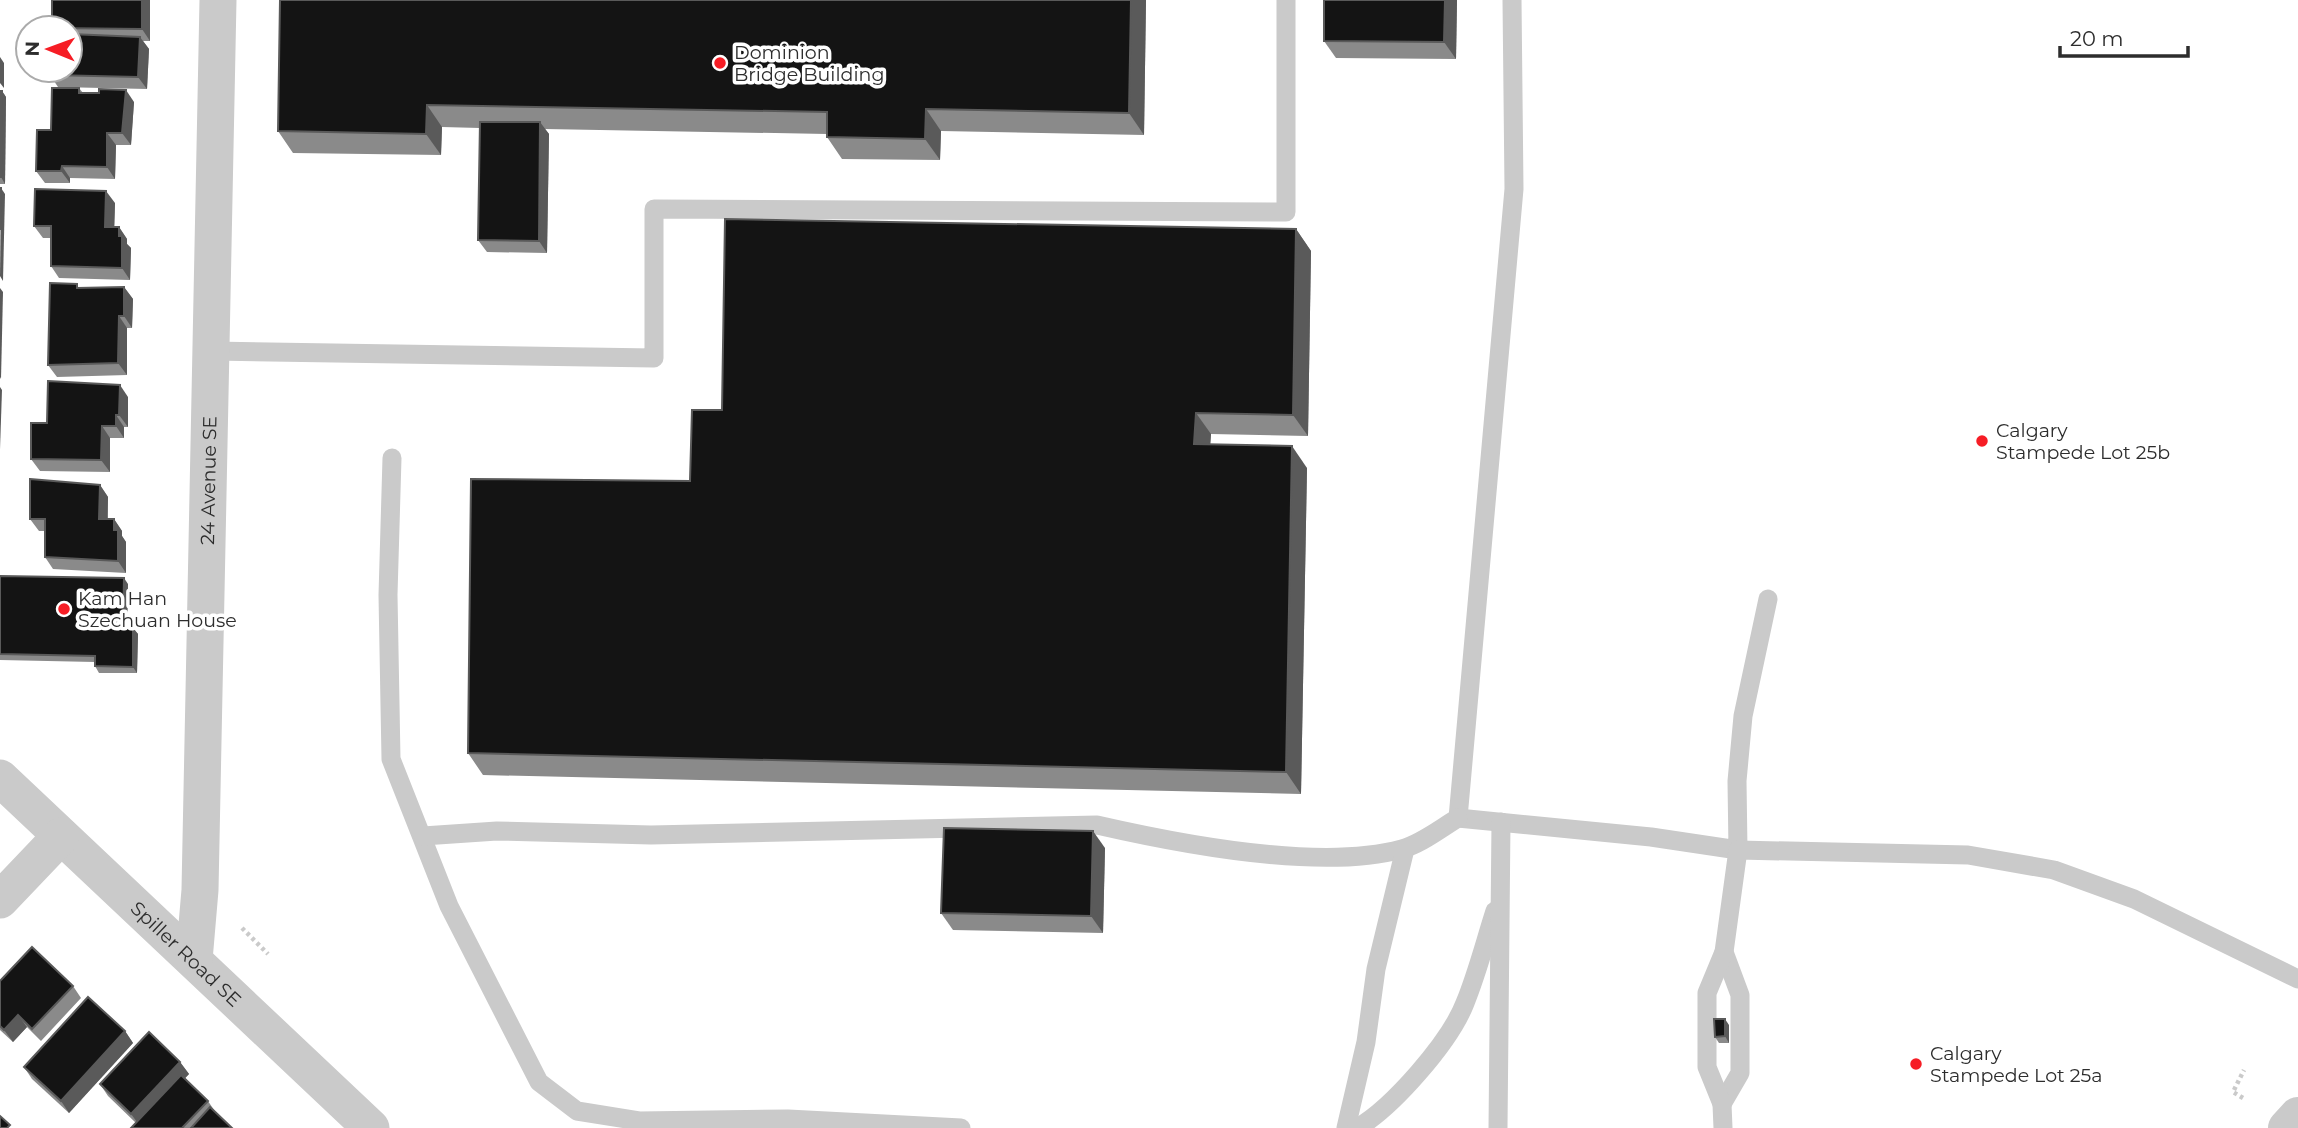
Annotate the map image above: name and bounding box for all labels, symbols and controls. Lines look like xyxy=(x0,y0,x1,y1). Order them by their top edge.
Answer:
north arrow xyxy=(14,14,84,84)
scale bar xyxy=(2060,14,2188,58)
text: 20 m xyxy=(2070,26,2124,51)
text: N xyxy=(21,41,44,57)
place label: Dominion Bridge Building xyxy=(734,41,884,86)
marker: Dominion Bridge Building xyxy=(712,55,728,71)
street label: 24 Avenue SE xyxy=(196,416,222,545)
place label: Calgary Stampede Lot 25b xyxy=(1996,419,2170,464)
marker: Calgary Stampede Lot 25b xyxy=(1974,433,1990,449)
place label: Kam Han Szechuan House xyxy=(78,587,237,632)
marker: Kam Han Szechuan House xyxy=(56,601,72,617)
street label: Spiller Road SE xyxy=(126,897,246,1012)
place label: Calgary Stampede Lot 25a xyxy=(1930,1042,2103,1087)
marker: Calgary Stampede Lot 25a xyxy=(1908,1056,1924,1072)

